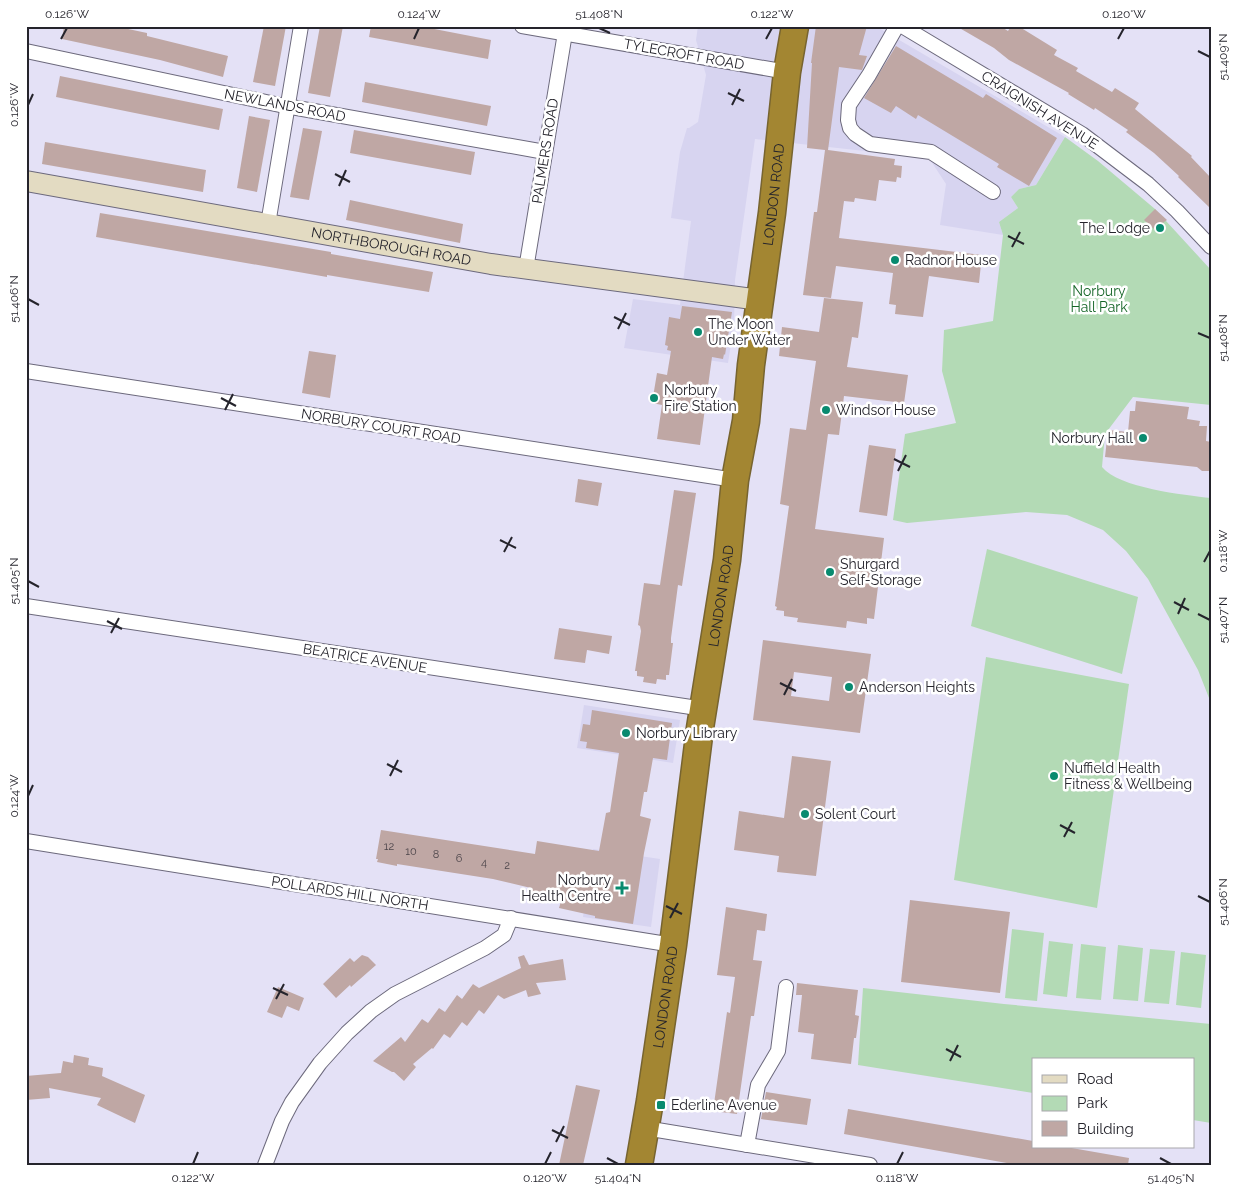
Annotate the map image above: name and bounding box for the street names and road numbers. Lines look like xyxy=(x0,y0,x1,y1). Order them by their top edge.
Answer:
street label: TYLECROFT ROAD xyxy=(622,36,746,72)
street label: CRAIGNISH AVENUE xyxy=(979,68,1101,152)
street label: NEWLANDS ROAD xyxy=(223,85,347,125)
street label: PALMERS ROAD xyxy=(529,97,561,205)
street label: LONDON ROAD xyxy=(760,143,787,247)
street label: NORTHBOROUGH ROAD xyxy=(310,224,472,268)
street label: NORBURY COURT ROAD xyxy=(300,405,462,447)
street label: LONDON ROAD xyxy=(705,544,736,648)
street label: BEATRICE AVENUE xyxy=(302,640,428,676)
street label: POLLARDS HILL NORTH xyxy=(270,873,430,913)
street label: LONDON ROAD xyxy=(650,945,681,1049)

